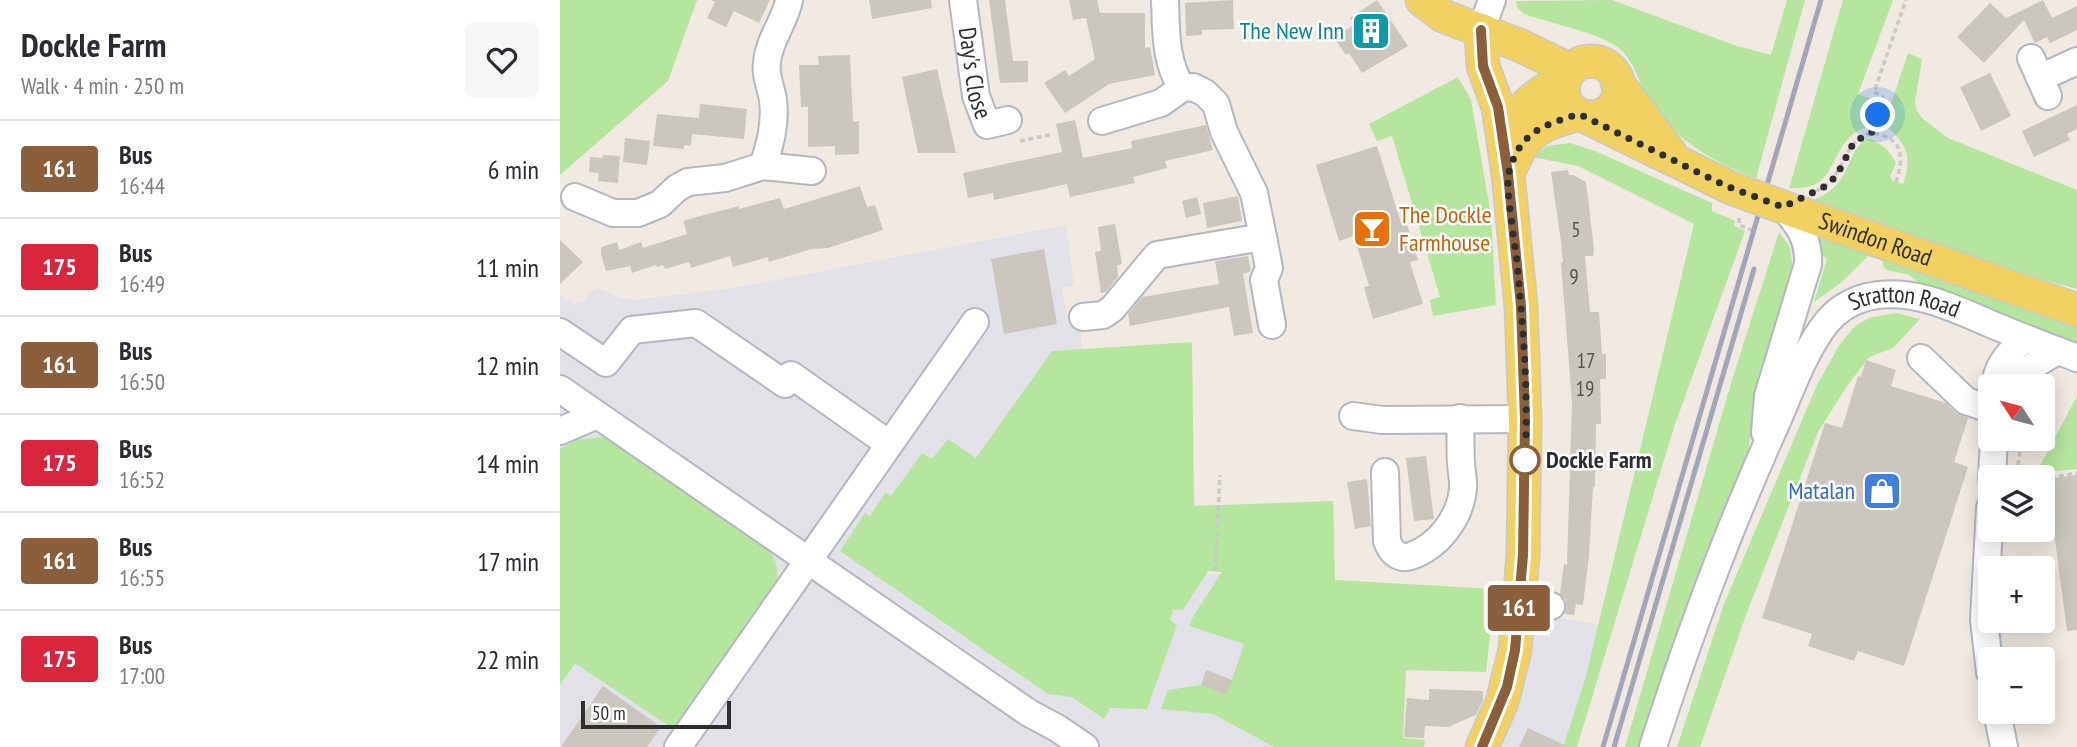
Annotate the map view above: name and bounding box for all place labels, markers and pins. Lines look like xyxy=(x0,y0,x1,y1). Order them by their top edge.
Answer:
building icon: The New Inn xyxy=(1350,10,1392,52)
place label: The New Inn xyxy=(1240,15,1344,46)
place label: The Dockle Farmhouse xyxy=(1399,199,1492,258)
bar icon: The Dockle Farmhouse xyxy=(1351,208,1393,250)
place label: Dockle Farm xyxy=(1546,444,1652,475)
marker: Dockle Farm xyxy=(1510,445,1540,475)
shop icon: Matalan xyxy=(1861,470,1903,512)
place label: Matalan xyxy=(1788,475,1855,506)

